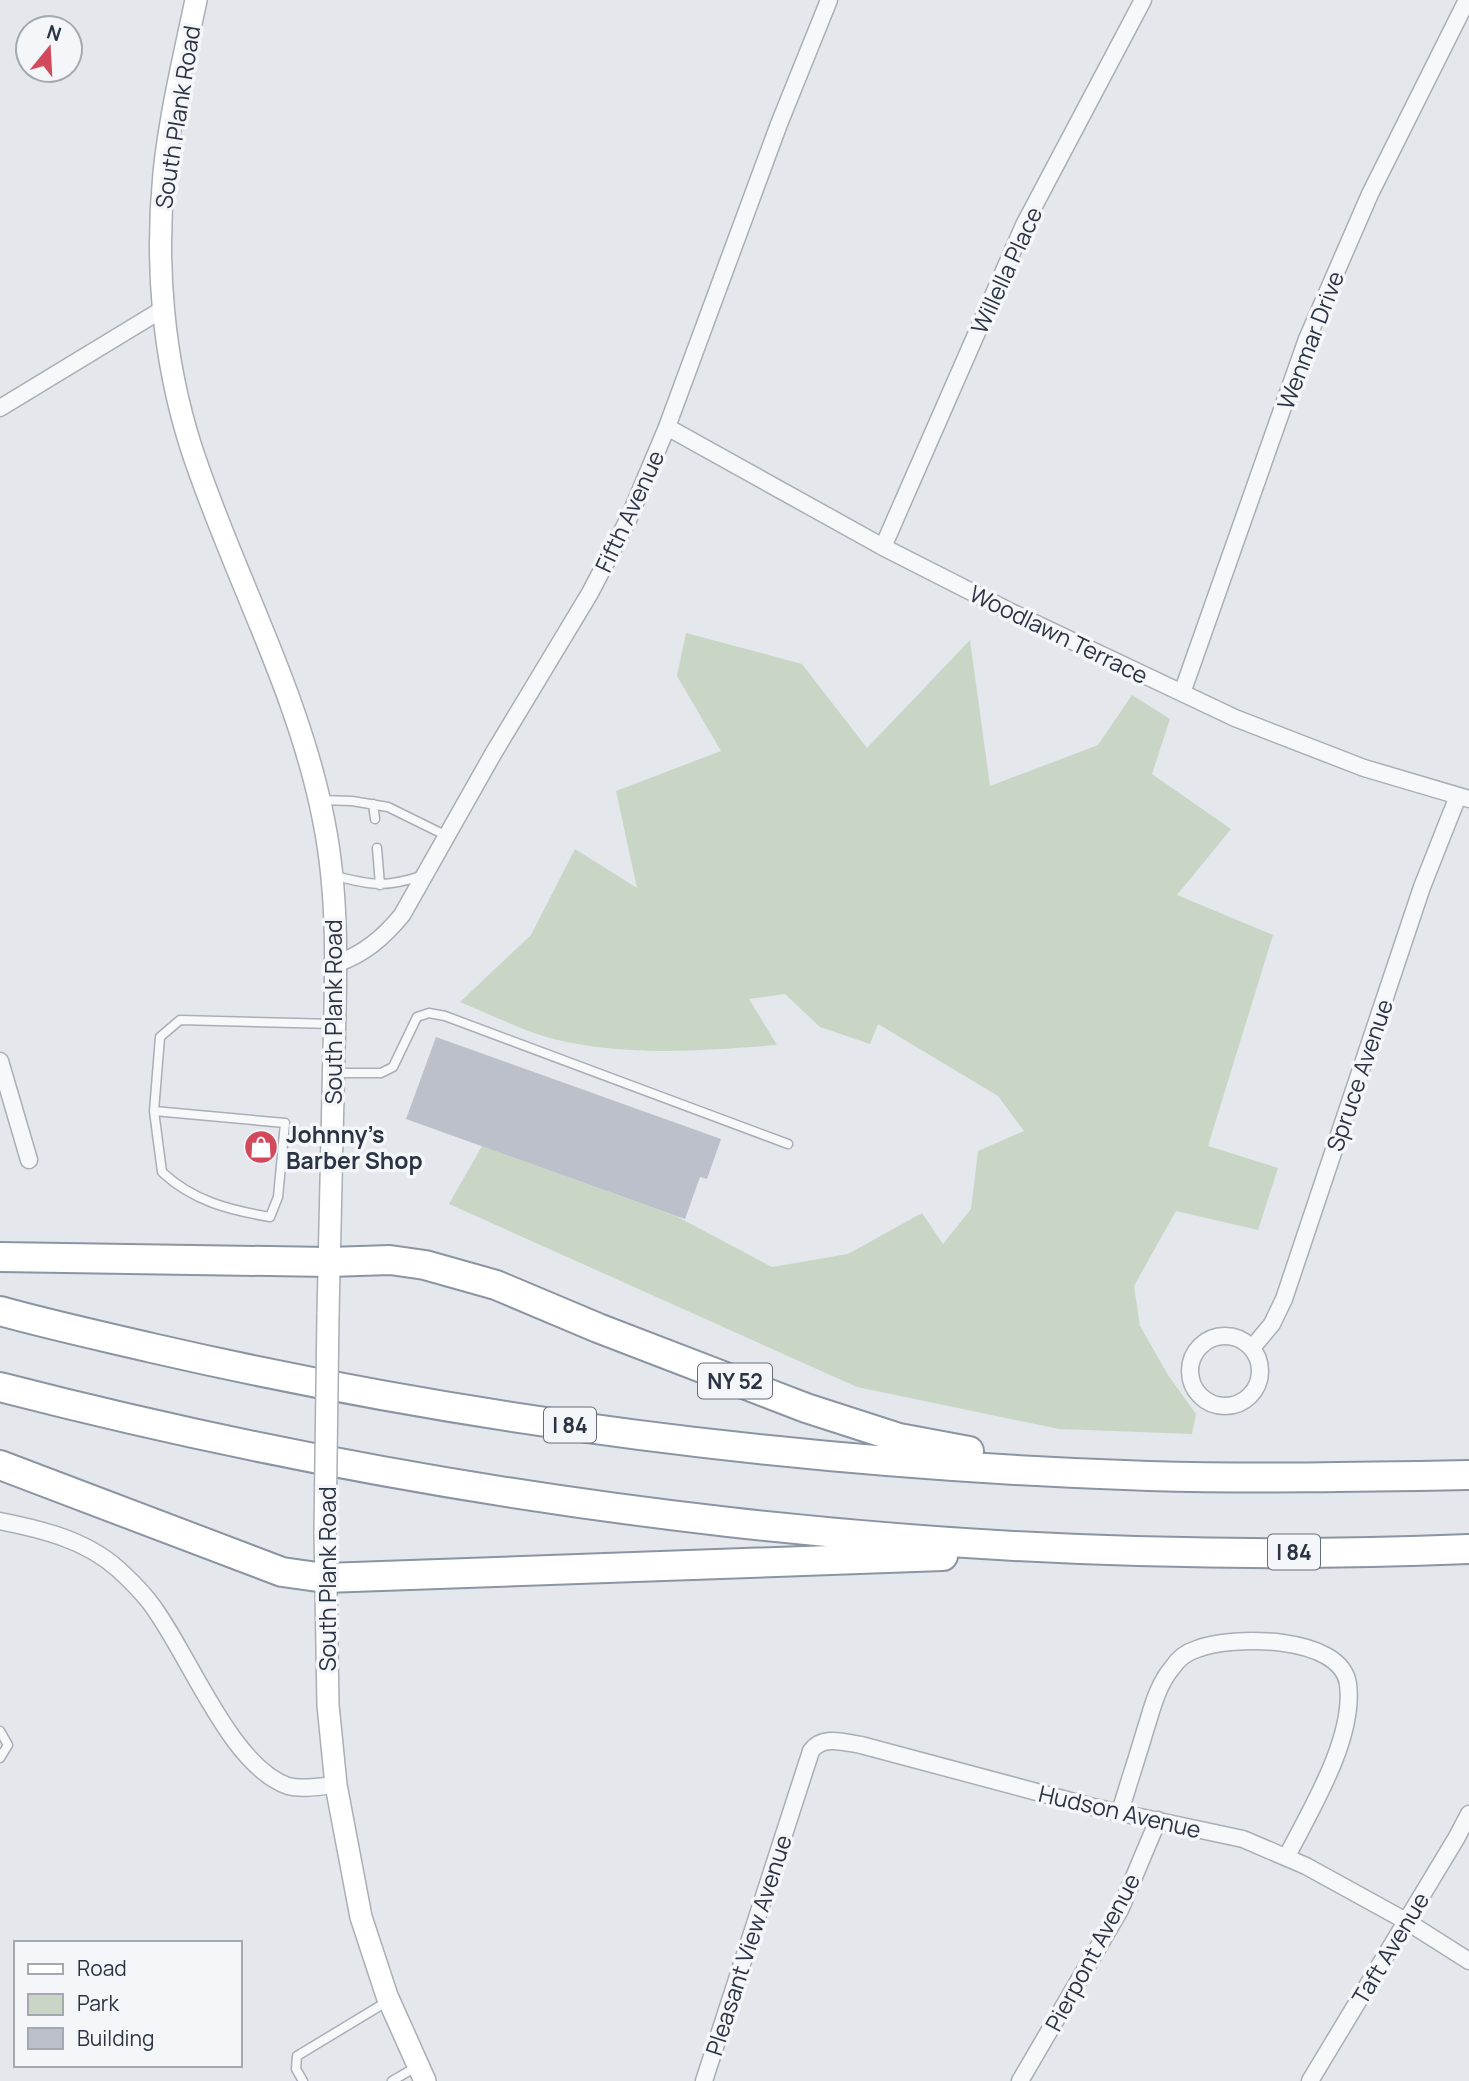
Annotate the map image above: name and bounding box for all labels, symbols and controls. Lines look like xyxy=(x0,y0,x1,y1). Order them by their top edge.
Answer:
north arrow xyxy=(14,14,84,84)
text: N xyxy=(44,18,65,47)
street label: South Plank Road xyxy=(147,23,207,211)
street label: Willella Place xyxy=(963,201,1049,339)
street label: Wenmar Drive xyxy=(1269,266,1351,414)
street label: Fifth Avenue xyxy=(587,445,671,577)
street label: Woodlawn Terrace xyxy=(965,577,1153,691)
street label: South Plank Road xyxy=(317,919,349,1105)
street label: Spruce Avenue xyxy=(1318,995,1400,1155)
place label: Johnny’s Barber Shop xyxy=(286,1118,423,1176)
shop icon: Johnny’s Barber Shop xyxy=(242,1128,280,1166)
road number: NY 52 xyxy=(698,1364,772,1398)
road number: I 84 xyxy=(544,1408,596,1442)
street label: South Plank Road xyxy=(311,1486,343,1672)
road number: I 84 xyxy=(1268,1534,1320,1570)
street label: Hudson Avenue xyxy=(1036,1777,1204,1845)
street label: Pleasant View Avenue xyxy=(697,1831,799,2059)
street label: Pierpont Avenue xyxy=(1037,1867,1147,2037)
street label: Taft Avenue xyxy=(1344,1886,1436,2010)
legend xyxy=(14,1941,242,2067)
text: Road xyxy=(77,1954,127,1982)
text: Park xyxy=(77,1989,119,2017)
text: Building xyxy=(77,2024,154,2052)

